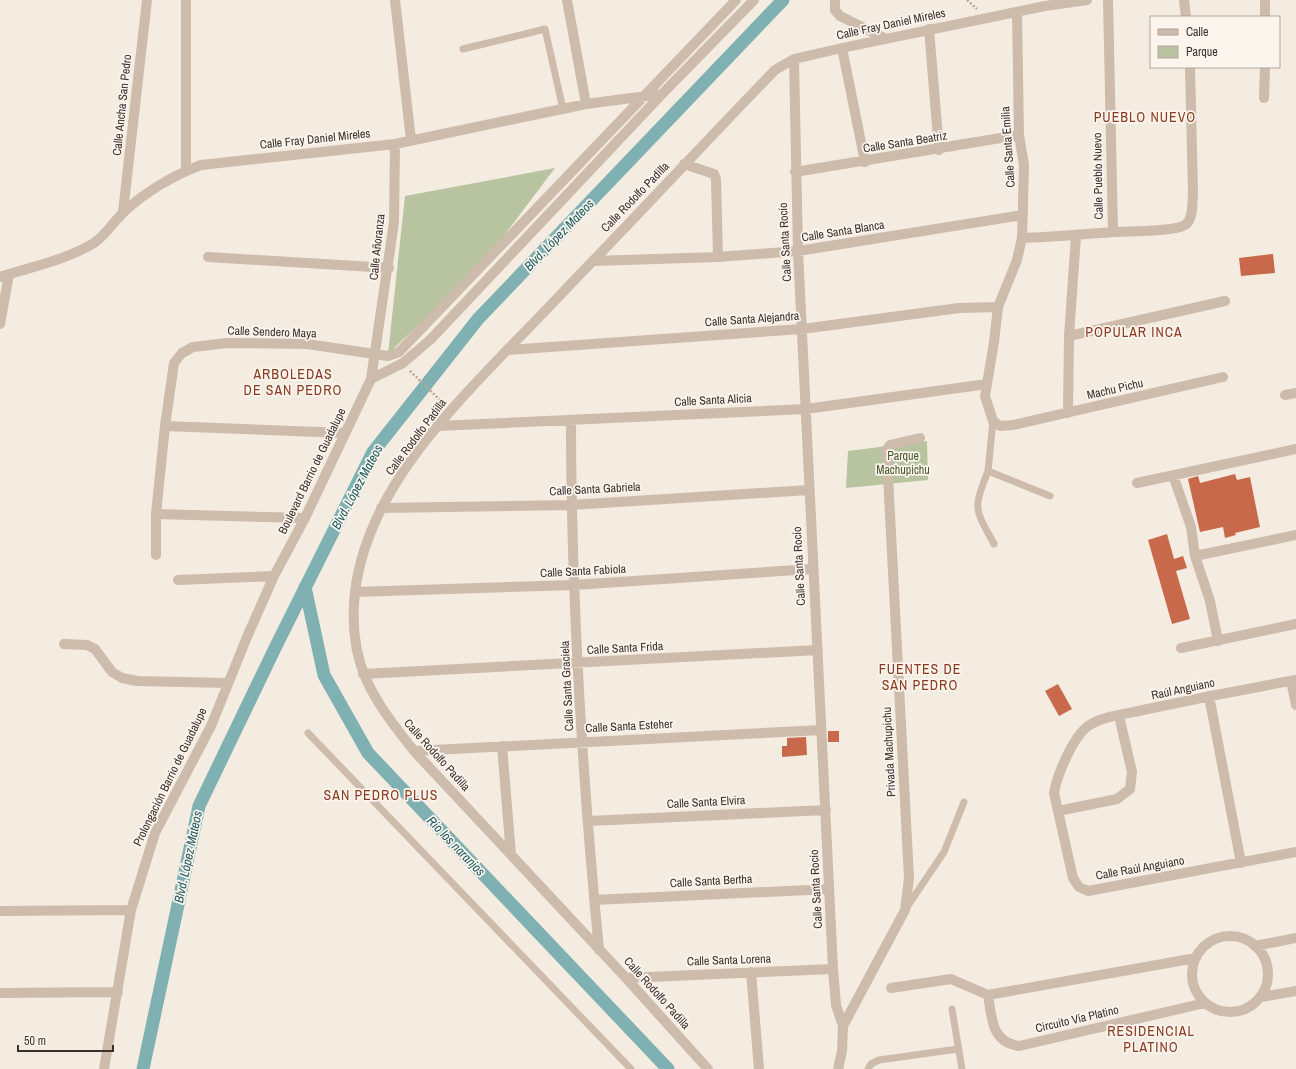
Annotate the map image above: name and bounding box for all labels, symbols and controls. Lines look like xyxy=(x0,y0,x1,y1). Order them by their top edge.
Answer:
street label: Calle Fray Daniel Mireles xyxy=(835,5,947,43)
legend xyxy=(1150,16,1280,68)
text: Calle xyxy=(1186,24,1208,40)
text: Parque xyxy=(1186,44,1218,60)
street label: Calle Ancha San Pedro xyxy=(109,54,135,156)
street label: Calle Santa Emilia xyxy=(997,105,1019,188)
district label: PUEBLO NUEVO xyxy=(1094,108,1196,126)
street label: Calle Fray Daniel Mireles xyxy=(259,125,371,153)
street label: Calle Santa Beatriz xyxy=(862,127,948,157)
street label: Calle Pueblo Nuevo xyxy=(1089,132,1107,220)
street label: Calle Rodolfo Padilla xyxy=(597,158,673,236)
water label: Blvd. López Mateos xyxy=(520,195,598,275)
street label: Calle Santa Rocío xyxy=(775,202,795,282)
street label: Calle Añoranza xyxy=(366,212,388,281)
street label: Calle Santa Blanca xyxy=(800,216,886,245)
street label: Calle Santa Alejandra xyxy=(704,308,800,330)
street label: Calle Sendero Maya xyxy=(227,322,317,342)
district label: POPULAR INCA xyxy=(1085,323,1183,341)
district label: ARBOLEDAS DE SAN PEDRO xyxy=(244,365,342,399)
street label: Machu Pichu xyxy=(1085,375,1145,403)
street label: Calle Santa Alicia xyxy=(674,390,753,410)
street label: Calle Rodolfo Padilla xyxy=(382,395,450,479)
street label: Boulevard Barrio de Guadalupe xyxy=(274,405,350,537)
water label: Blvd. López Mateos xyxy=(328,442,386,532)
park label: Parque Machupichu xyxy=(876,448,930,478)
street label: Calle Santa Gabriela xyxy=(549,479,642,499)
street label: Calle Santa Rocío xyxy=(789,526,809,606)
street label: Calle Santa Fabiola xyxy=(540,561,627,581)
street label: Calle Santa Frida xyxy=(586,638,664,658)
street label: Calle Santa Graciela xyxy=(557,640,577,732)
district label: FUENTES DE SAN PEDRO xyxy=(879,660,961,694)
street label: Raúl Anguiano xyxy=(1150,674,1216,704)
street label: Prolongación Barrio de Guadalupe xyxy=(129,705,211,849)
street label: Privada Machupichu xyxy=(879,707,899,797)
street label: Calle Rodolfo Padilla xyxy=(400,716,474,795)
street label: Calle Santa Esteher xyxy=(585,716,674,736)
district label: SAN PEDRO PLUS xyxy=(324,786,438,804)
street label: Calle Santa Elvira xyxy=(666,792,746,812)
water label: Blvd. López Mateos xyxy=(170,809,206,905)
water label: Rio los naranjos xyxy=(423,812,489,880)
street label: Calle Santa Rocío xyxy=(806,849,826,929)
street label: Calle Raúl Anguiano xyxy=(1094,852,1186,884)
street label: Calle Santa Bertha xyxy=(669,871,753,891)
street label: Calle Santa Lorena xyxy=(687,951,772,969)
street label: Calle Rodolfo Padilla xyxy=(620,954,694,1033)
street label: Circuito Vía Platino xyxy=(1034,1002,1120,1036)
district label: RESIDENCIAL PLATINO xyxy=(1107,1022,1195,1056)
scale bar xyxy=(18,1027,113,1053)
text: 50 m xyxy=(24,1033,46,1049)

